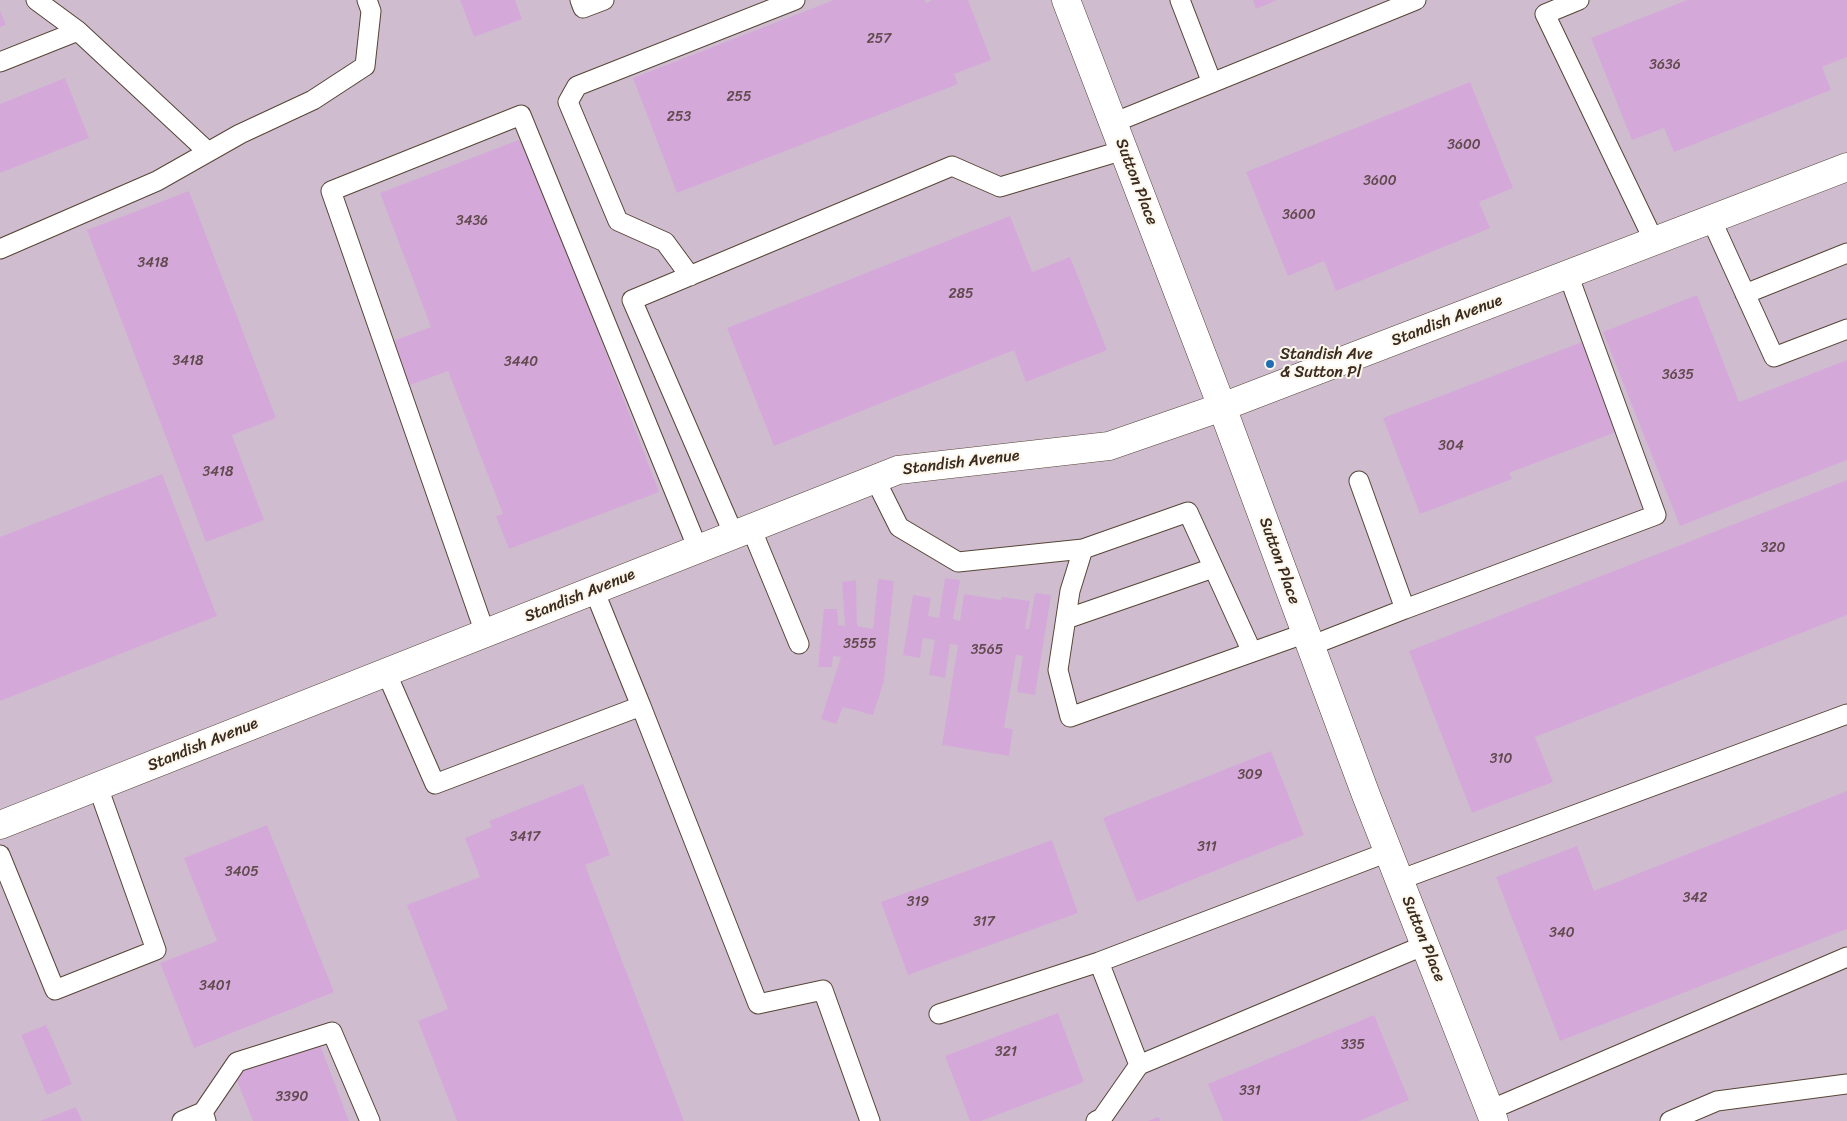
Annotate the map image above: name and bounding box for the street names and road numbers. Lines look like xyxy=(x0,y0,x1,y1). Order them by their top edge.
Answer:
street label: Sutton Place xyxy=(1111,136,1161,228)
street label: Standish Avenue xyxy=(1389,291,1505,351)
street label: Standish Avenue xyxy=(902,446,1020,480)
street label: Sutton Place xyxy=(1254,515,1304,607)
street label: Standish Avenue xyxy=(522,565,638,627)
street label: Standish Avenue xyxy=(145,714,261,776)
street label: Sutton Place xyxy=(1397,893,1449,985)

